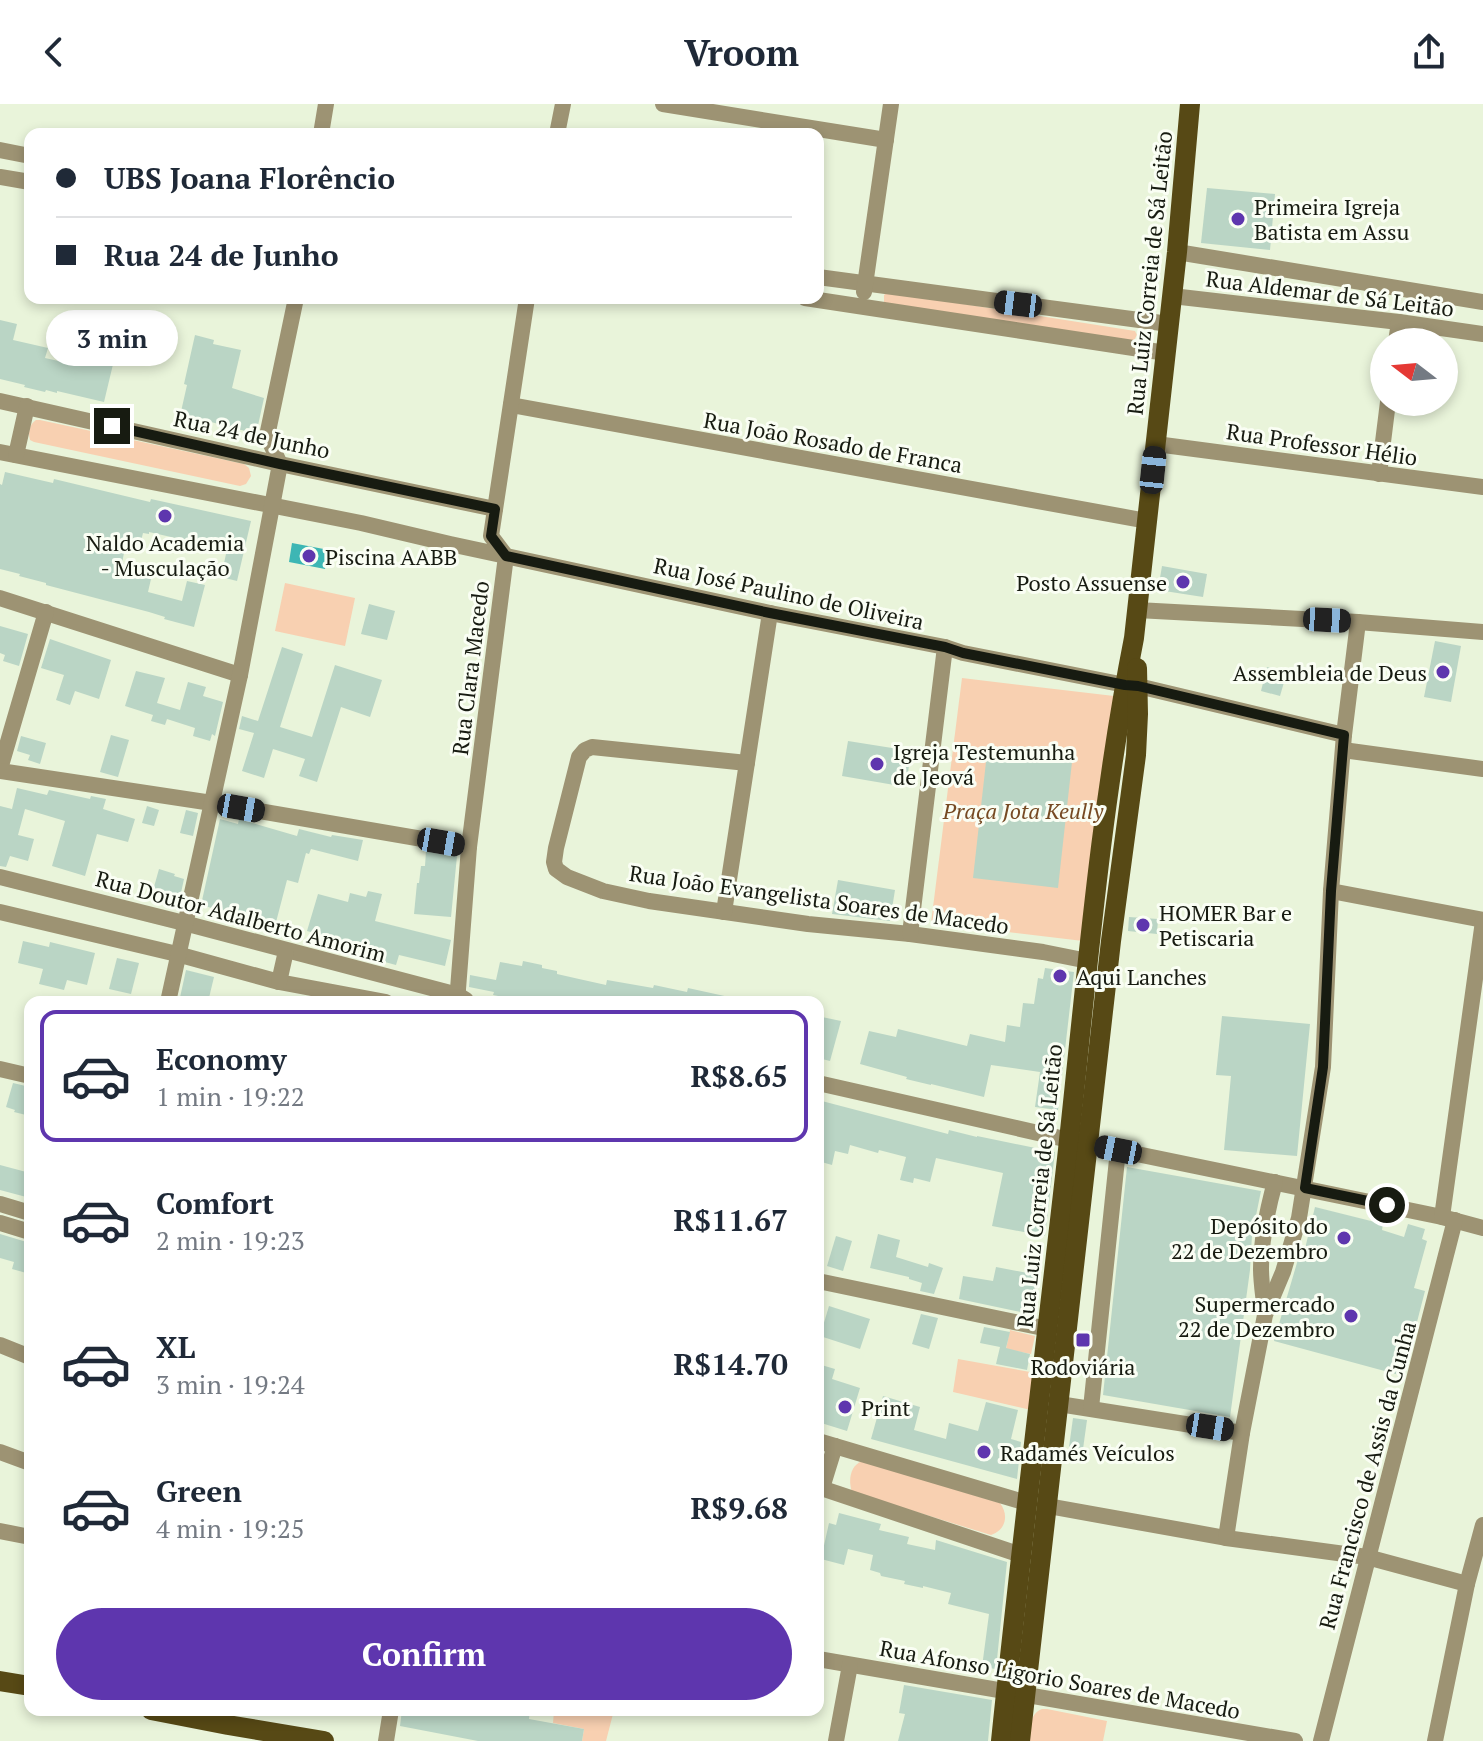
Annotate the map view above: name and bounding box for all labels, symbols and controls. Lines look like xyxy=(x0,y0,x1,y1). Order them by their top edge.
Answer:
text: Vroom xyxy=(684,29,799,76)
icon: back xyxy=(32,30,76,74)
icon: share xyxy=(1407,30,1451,74)
street label: Rua Luiz Correia de Sá Leitão xyxy=(1120,130,1178,416)
text: UBS Joana Florêncio xyxy=(104,158,395,198)
place label: Primeira Igreja Batista em Assu xyxy=(1254,192,1410,246)
marker: Primeira Igreja Batista em Assu xyxy=(1229,210,1247,228)
text: Rua 24 de Junho xyxy=(104,235,339,275)
street label: Rua Aldemar de Sá Leitão xyxy=(1204,263,1456,323)
car xyxy=(993,289,1043,319)
callout: 3 min xyxy=(46,310,178,366)
text: 3 min xyxy=(76,321,148,355)
north arrow xyxy=(1370,328,1458,416)
map controls xyxy=(1370,328,1458,416)
street label: Rua 24 de Junho xyxy=(171,403,333,465)
street label: Rua João Rosado de Franca xyxy=(701,405,965,479)
route end xyxy=(94,408,130,444)
street label: Rua Professor Hélio xyxy=(1225,416,1419,472)
car xyxy=(1139,445,1167,495)
marker: Naldo Academia - Musculação xyxy=(156,507,174,525)
place label: Naldo Academia - Musculação xyxy=(86,528,244,582)
place label: Piscina AABB xyxy=(325,542,457,571)
marker: Piscina AABB xyxy=(300,547,318,565)
street label: Rua José Paulino de Oliveira xyxy=(651,550,927,636)
place label: Posto Assuense xyxy=(1016,568,1167,597)
marker: Posto Assuense xyxy=(1174,573,1192,591)
street label: Rua Clara Macedo xyxy=(445,579,495,757)
car xyxy=(1302,607,1352,633)
place label: Assembleia de Deus xyxy=(1233,658,1427,687)
marker: Assembleia de Deus xyxy=(1434,663,1452,681)
place label: Igreja Testemunha de Jeová xyxy=(893,737,1075,791)
marker: Igreja Testemunha de Jeová xyxy=(868,755,886,773)
car xyxy=(215,792,267,824)
park label: Praça Jota Keully xyxy=(942,796,1104,825)
car xyxy=(415,826,467,858)
street label: Rua João Evangelista Soares de Macedo xyxy=(627,858,1011,940)
street label: Rua Doutor Adalberto Amorim xyxy=(93,863,389,969)
place label: HOMER Bar e Petiscaria xyxy=(1159,898,1292,952)
marker: HOMER Bar e Petiscaria xyxy=(1134,916,1152,934)
place label: Aqui Lanches xyxy=(1076,962,1207,991)
marker: Aqui Lanches xyxy=(1051,967,1069,985)
text: Economy xyxy=(156,1039,287,1079)
icon: car xyxy=(60,1040,132,1112)
street label: Rua Luiz Correia de Sá Leitão xyxy=(1010,1043,1068,1329)
text: R$8.65 xyxy=(690,1056,788,1096)
text: 1 min · 19:22 xyxy=(156,1079,305,1113)
car xyxy=(1092,1134,1144,1166)
text: Comfort xyxy=(156,1183,274,1223)
icon: car xyxy=(60,1184,132,1256)
route start xyxy=(1369,1187,1405,1223)
text: R$11.67 xyxy=(673,1200,788,1240)
place label: Depósito do 22 de Dezembro xyxy=(1171,1211,1328,1265)
text: 2 min · 19:23 xyxy=(156,1223,305,1257)
marker: Depósito do 22 de Dezembro xyxy=(1335,1229,1353,1247)
place label: Supermercado 22 de Dezembro xyxy=(1178,1289,1335,1343)
marker: Supermercado 22 de Dezembro xyxy=(1342,1307,1360,1325)
street label: Rua Francisco de Assis da Cunha xyxy=(1312,1318,1422,1632)
text: XL xyxy=(156,1327,195,1367)
icon: car xyxy=(60,1328,132,1400)
marker: Rodoviária xyxy=(1074,1331,1092,1349)
text: R$14.70 xyxy=(673,1344,788,1384)
place label: Rodoviária xyxy=(1031,1352,1135,1381)
text: 3 min · 19:24 xyxy=(156,1367,305,1401)
place label: Print xyxy=(861,1393,910,1422)
marker: Print xyxy=(836,1398,854,1416)
car xyxy=(1184,1411,1236,1443)
place label: Radamés Veículos xyxy=(1000,1438,1175,1467)
marker: Radamés Veículos xyxy=(975,1443,993,1461)
text: Green xyxy=(156,1471,242,1511)
icon: car xyxy=(60,1472,132,1544)
text: R$9.68 xyxy=(690,1488,788,1528)
text: 4 min · 19:25 xyxy=(156,1511,305,1545)
button: Confirm xyxy=(56,1608,792,1700)
street label: Rua Afonso Ligorio Soares de Macedo xyxy=(877,1633,1243,1725)

